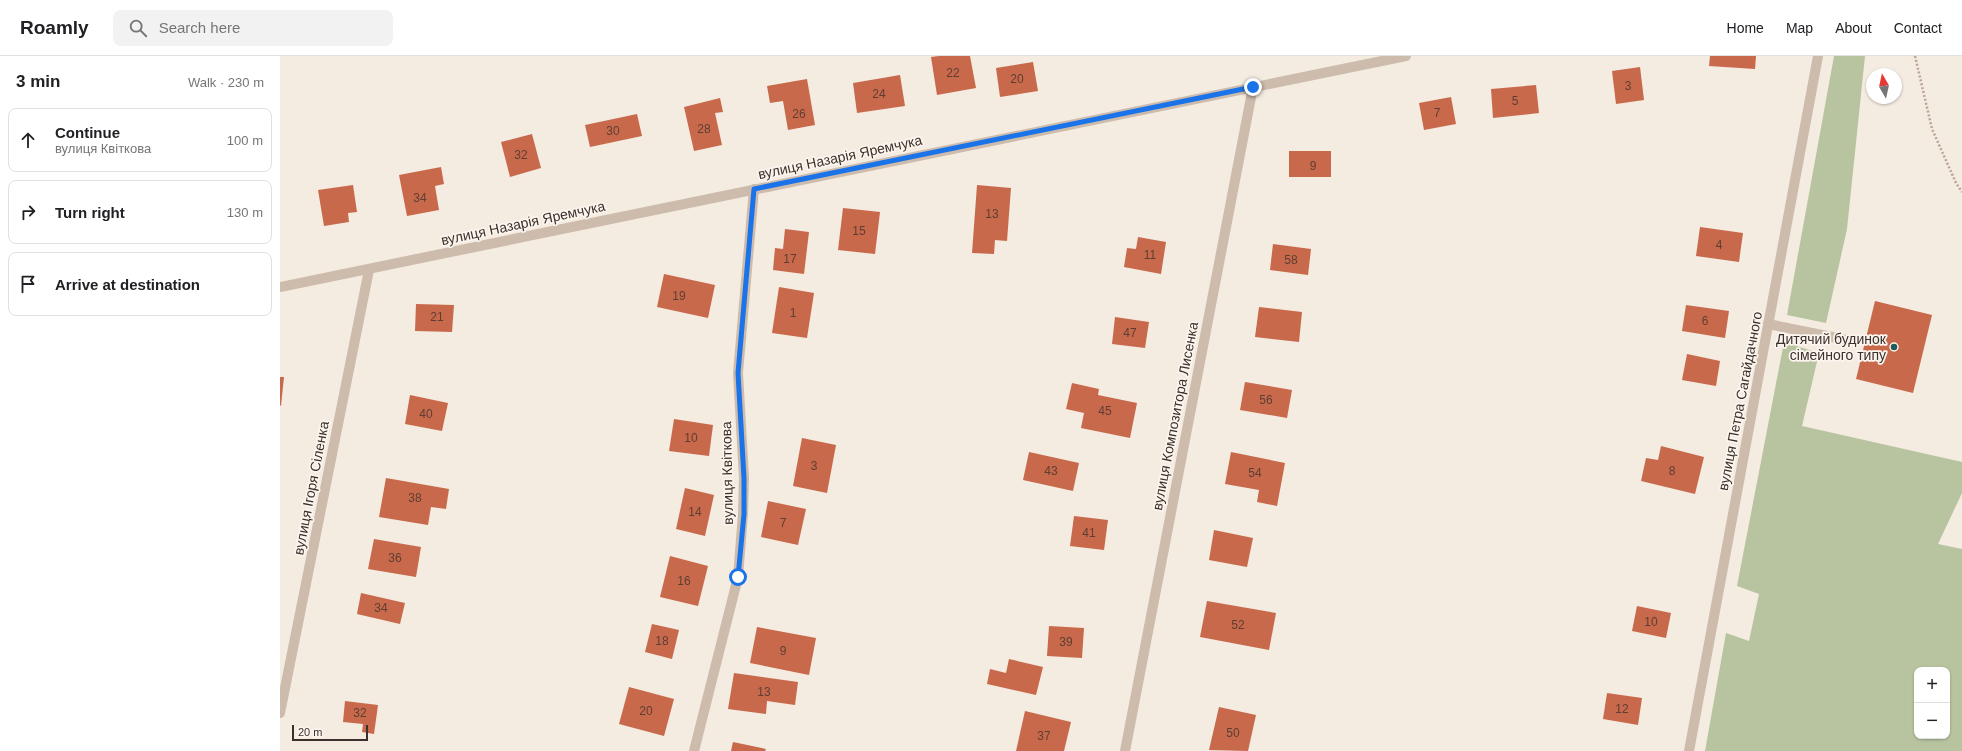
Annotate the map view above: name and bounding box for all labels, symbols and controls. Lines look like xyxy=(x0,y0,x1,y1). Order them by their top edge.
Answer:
search box xyxy=(113,10,393,46)
text: Roamly xyxy=(20,17,89,38)
icon: search xyxy=(127,17,149,39)
text: Search here xyxy=(159,19,240,36)
text: Home xyxy=(1727,20,1764,36)
text: Map xyxy=(1786,20,1813,36)
text: About xyxy=(1835,20,1872,36)
text: Contact xyxy=(1894,20,1942,36)
house number: 22 xyxy=(946,66,960,80)
north arrow xyxy=(1866,68,1902,104)
text: 3 min xyxy=(16,72,60,91)
house number: 20 xyxy=(1010,72,1024,86)
text: Walk · 230 m xyxy=(188,75,264,90)
route end xyxy=(1244,78,1262,96)
house number: 3 xyxy=(1625,79,1632,93)
house number: 24 xyxy=(872,87,886,101)
house number: 5 xyxy=(1512,94,1519,108)
house number: 7 xyxy=(1434,106,1441,120)
house number: 26 xyxy=(792,107,806,121)
house number: 28 xyxy=(697,122,711,136)
text: Continue xyxy=(55,124,120,141)
house number: 30 xyxy=(606,124,620,138)
icon: ahead xyxy=(17,129,39,151)
street label: вулиця Назарія Яремчука xyxy=(756,132,924,182)
text: 100 m xyxy=(227,133,263,148)
text: вулиця Квіткова xyxy=(55,141,151,156)
house number: 32 xyxy=(514,148,528,162)
house number: 9 xyxy=(1310,159,1317,173)
house number: 34 xyxy=(413,191,427,205)
street label: вулиця Назарія Яремчука xyxy=(439,198,607,248)
icon: right xyxy=(17,201,39,223)
text: Turn right xyxy=(55,204,125,221)
text: 130 m xyxy=(227,205,263,220)
house number: 13 xyxy=(985,207,999,221)
house number: 15 xyxy=(852,224,866,238)
house number: 4 xyxy=(1716,238,1723,252)
house number: 11 xyxy=(1144,248,1157,262)
house number: 17 xyxy=(783,252,797,266)
house number: 58 xyxy=(1284,253,1298,267)
icon: arrive xyxy=(17,273,39,295)
text: Arrive at destination xyxy=(55,276,200,293)
house number: 19 xyxy=(672,289,686,303)
house number: 1 xyxy=(790,306,797,320)
house number: 21 xyxy=(430,310,444,324)
street label: вулиця Петра Сагайдачного xyxy=(1715,310,1765,492)
house number: 6 xyxy=(1702,314,1709,328)
street label: вулиця Композитора Лисенка xyxy=(1149,320,1201,512)
house number: 47 xyxy=(1123,326,1137,340)
place label: Дитячий будинок сімейного типу xyxy=(1776,331,1887,363)
marker: Дитячий будинок сімейного типу xyxy=(1889,342,1899,352)
house number: 56 xyxy=(1259,393,1273,407)
house number: 45 xyxy=(1098,404,1112,418)
house number: 40 xyxy=(419,407,433,421)
street label: вулиця Ігоря Сіленка xyxy=(290,420,332,556)
street label: вулиця Квіткова xyxy=(718,421,736,525)
house number: 10 xyxy=(684,431,698,445)
house number: 3 xyxy=(811,459,818,473)
house number: 43 xyxy=(1044,464,1058,478)
house number: 8 xyxy=(1669,464,1676,478)
house number: 54 xyxy=(1248,466,1262,480)
house number: 38 xyxy=(408,491,422,505)
house number: 14 xyxy=(688,505,702,519)
house number: 7 xyxy=(780,516,787,530)
house number: 41 xyxy=(1082,526,1096,540)
house number: 36 xyxy=(388,551,402,565)
route start xyxy=(729,568,747,586)
house number: 16 xyxy=(677,574,691,588)
house number: 34 xyxy=(374,601,388,615)
house number: 10 xyxy=(1644,615,1658,629)
house number: 52 xyxy=(1231,618,1245,632)
house number: 18 xyxy=(655,634,669,648)
house number: 39 xyxy=(1059,635,1073,649)
house number: 9 xyxy=(780,644,787,658)
map controls xyxy=(1914,667,1950,739)
button: + xyxy=(1914,667,1950,703)
house number: 13 xyxy=(757,685,771,699)
house number: 12 xyxy=(1615,702,1629,716)
button: − xyxy=(1914,703,1950,739)
house number: 20 xyxy=(639,704,653,718)
house number: 32 xyxy=(353,706,367,720)
scale bar xyxy=(292,723,368,742)
text: 20 m xyxy=(298,726,322,738)
house number: 50 xyxy=(1226,726,1240,740)
house number: 37 xyxy=(1037,729,1051,743)

